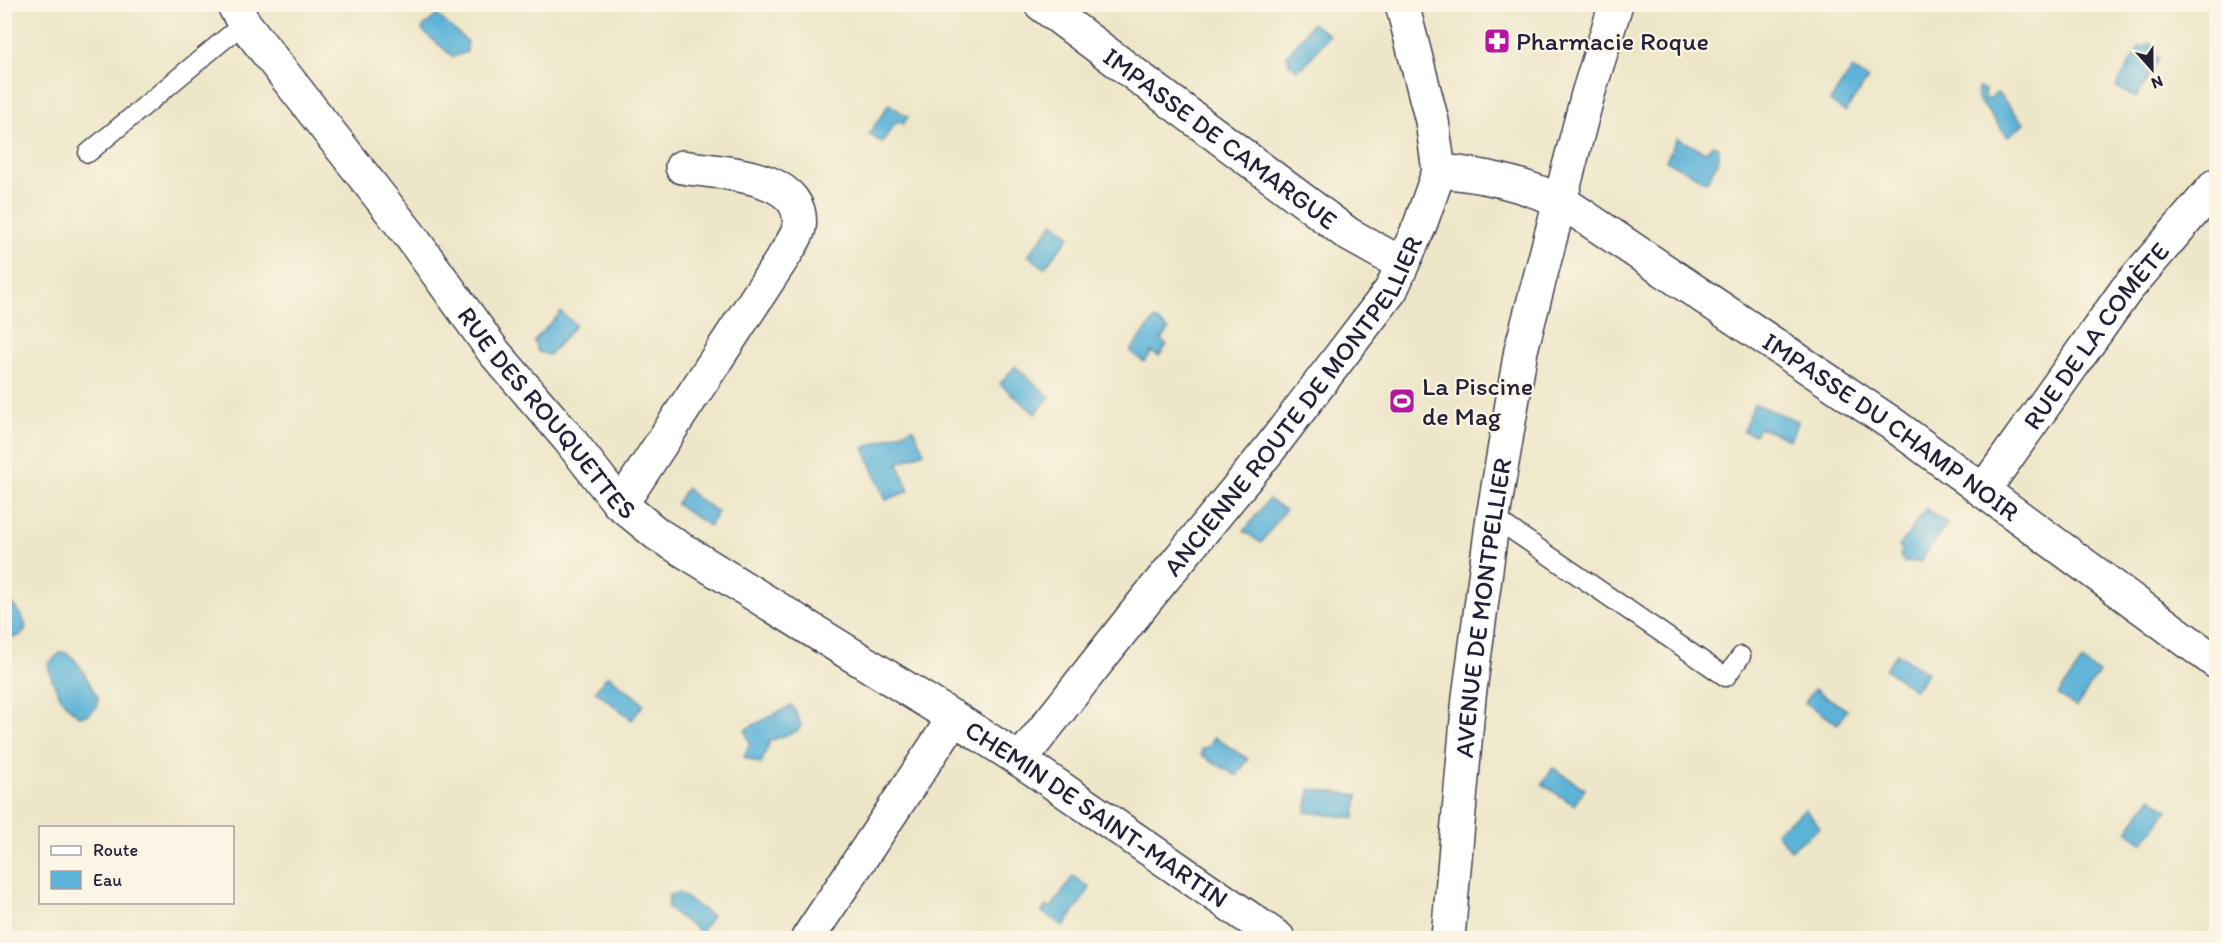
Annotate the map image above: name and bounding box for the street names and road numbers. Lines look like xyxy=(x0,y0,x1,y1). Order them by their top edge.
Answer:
street label: IMPASSE DE CAMARGUE xyxy=(1097,40,1344,236)
street label: ANCIENNE ROUTE DE MONTPELLIER xyxy=(1156,231,1429,582)
street label: RUE DE LA COMÈTE xyxy=(2016,235,2176,436)
street label: RUE DES ROUQUETTES xyxy=(451,300,643,526)
street label: IMPASSE DU CHAMP NOIR xyxy=(1757,325,2026,528)
street label: AVENUE DE MONTPELLIER xyxy=(1448,456,1519,759)
street label: CHEMIN DE SAINT-MARTIN xyxy=(959,713,1234,915)

